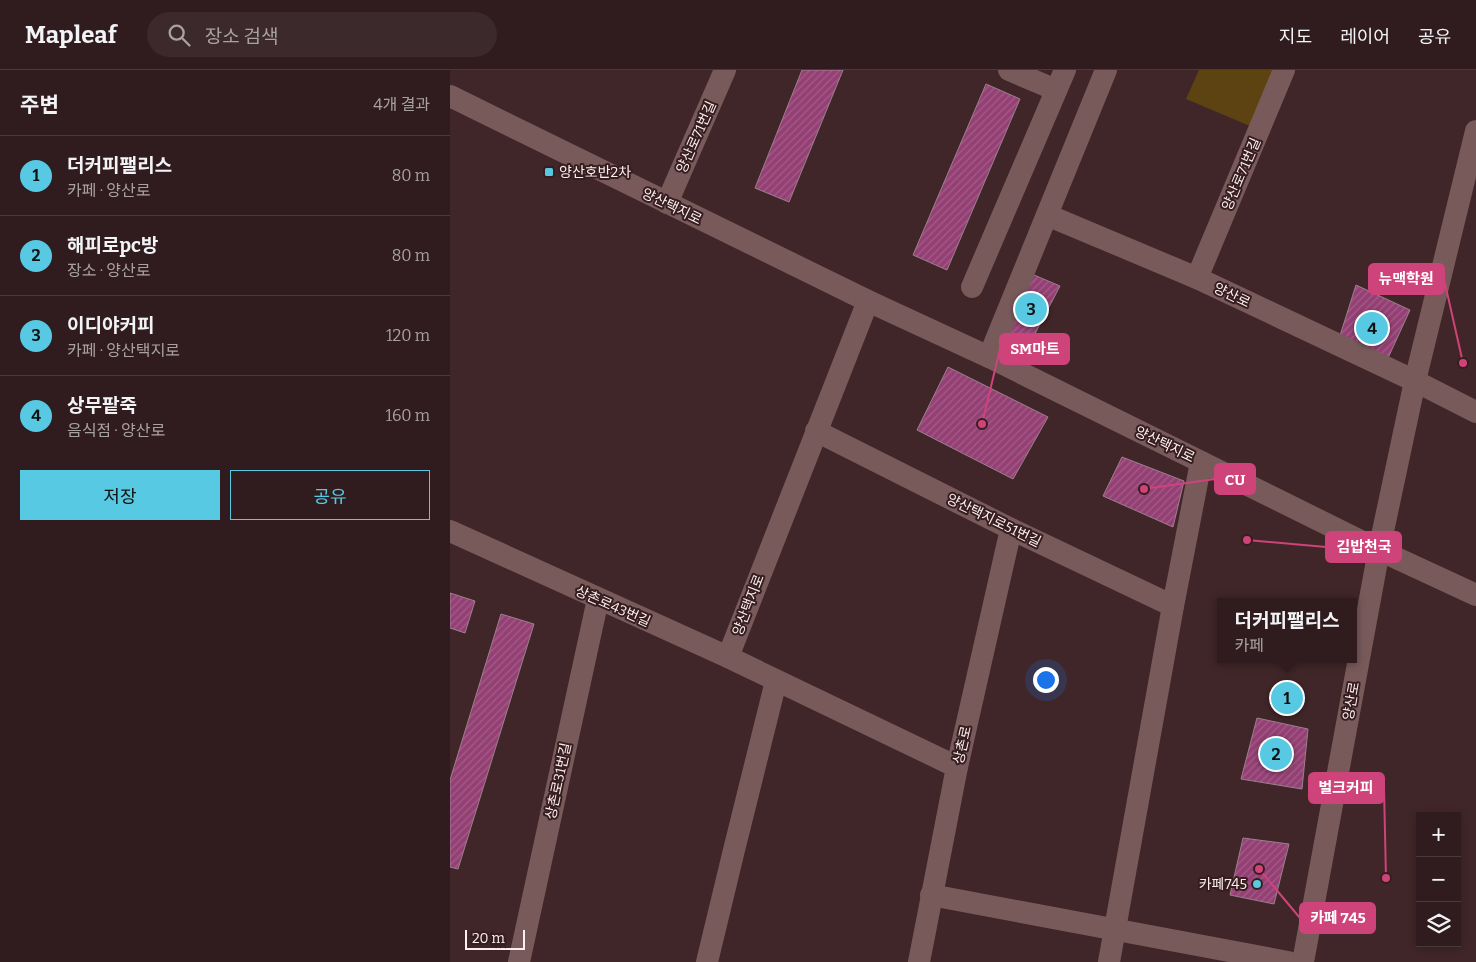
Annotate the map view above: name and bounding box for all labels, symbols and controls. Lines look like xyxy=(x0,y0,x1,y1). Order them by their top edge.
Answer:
search box xyxy=(147,12,497,57)
text: Mapleaf xyxy=(25,21,117,49)
icon: search xyxy=(165,21,193,49)
text: 장소 검색 xyxy=(205,25,278,48)
text: 지도 xyxy=(1279,26,1312,48)
text: 레이어 xyxy=(1340,26,1390,48)
text: 공유 xyxy=(1418,26,1451,48)
text: 주변 xyxy=(20,92,59,118)
text: 4개 결과 xyxy=(373,95,430,114)
street label: 양산로71번길 xyxy=(673,98,720,176)
street label: 양산로71번길 xyxy=(1219,135,1264,213)
text: 더커피팰리스 xyxy=(67,154,172,177)
place label: 양산호반2차 xyxy=(559,164,631,181)
text: 1 xyxy=(33,166,39,185)
text: 80 m xyxy=(392,166,430,185)
marker: 양산호반2차 xyxy=(543,166,555,178)
text: 카페 · 양산로 xyxy=(67,181,150,200)
street label: 양산택지로 xyxy=(639,185,705,228)
text: 해피로pc방 xyxy=(67,234,158,257)
text: 2 xyxy=(31,246,41,265)
text: 80 m xyxy=(392,246,430,265)
text: 장소 · 양산로 xyxy=(67,261,150,280)
callout: 뉴맥학원 xyxy=(1369,264,1444,294)
text: 뉴맥학원 xyxy=(1378,270,1434,288)
street label: 양산로 xyxy=(1211,280,1253,311)
pin: 3 xyxy=(1015,290,1047,328)
pin: 4 xyxy=(1356,309,1388,347)
text: 이디야커피 xyxy=(67,314,154,337)
text: 3 xyxy=(31,326,41,345)
text: 120 m xyxy=(386,326,430,345)
callout: SM마트 xyxy=(1000,334,1069,364)
text: SM마트 xyxy=(1010,340,1060,358)
text: 카페 · 양산택지로 xyxy=(67,341,180,360)
text: 상무팥죽 xyxy=(67,394,137,417)
text: 4 xyxy=(31,406,41,425)
text: 160 m xyxy=(385,406,430,425)
text: 음식점 · 양산로 xyxy=(67,421,165,440)
street label: 양산택지로 xyxy=(1132,423,1198,466)
callout: CU xyxy=(1215,464,1255,494)
button: 저장 xyxy=(20,470,220,520)
button: 공유 xyxy=(230,470,430,520)
text: CU xyxy=(1225,471,1245,489)
street label: 양산택지로51번길 xyxy=(944,490,1044,551)
callout: 김밥천국 xyxy=(1326,532,1401,562)
text: 김밥천국 xyxy=(1336,538,1392,556)
street label: 양산택지로 xyxy=(729,572,768,638)
street label: 상촌로43번길 xyxy=(573,582,653,631)
popup xyxy=(1217,598,1357,663)
text: 더커피팰리스 xyxy=(1235,609,1339,632)
text: 카페 xyxy=(1235,636,1264,655)
your location xyxy=(1033,667,1059,693)
pin: 1 xyxy=(1271,679,1303,717)
street label: 양산로 xyxy=(1340,680,1363,722)
street label: 상촌로 xyxy=(950,724,975,766)
pin: 2 xyxy=(1260,735,1292,773)
street label: 상촌로31번길 xyxy=(542,741,575,821)
callout: 벌크커피 xyxy=(1309,773,1384,803)
text: 벌크커피 xyxy=(1318,779,1374,797)
map controls xyxy=(1416,812,1461,947)
button: + xyxy=(1416,812,1461,857)
button: − xyxy=(1416,857,1461,902)
place label: 카페745 xyxy=(1199,876,1247,893)
marker: 카페745 xyxy=(1251,878,1263,890)
button: layers xyxy=(1416,902,1461,947)
callout: 카페 745 xyxy=(1300,903,1375,933)
text: 카페 745 xyxy=(1310,909,1366,927)
scale bar xyxy=(465,927,525,950)
text: 20 m xyxy=(472,930,505,947)

